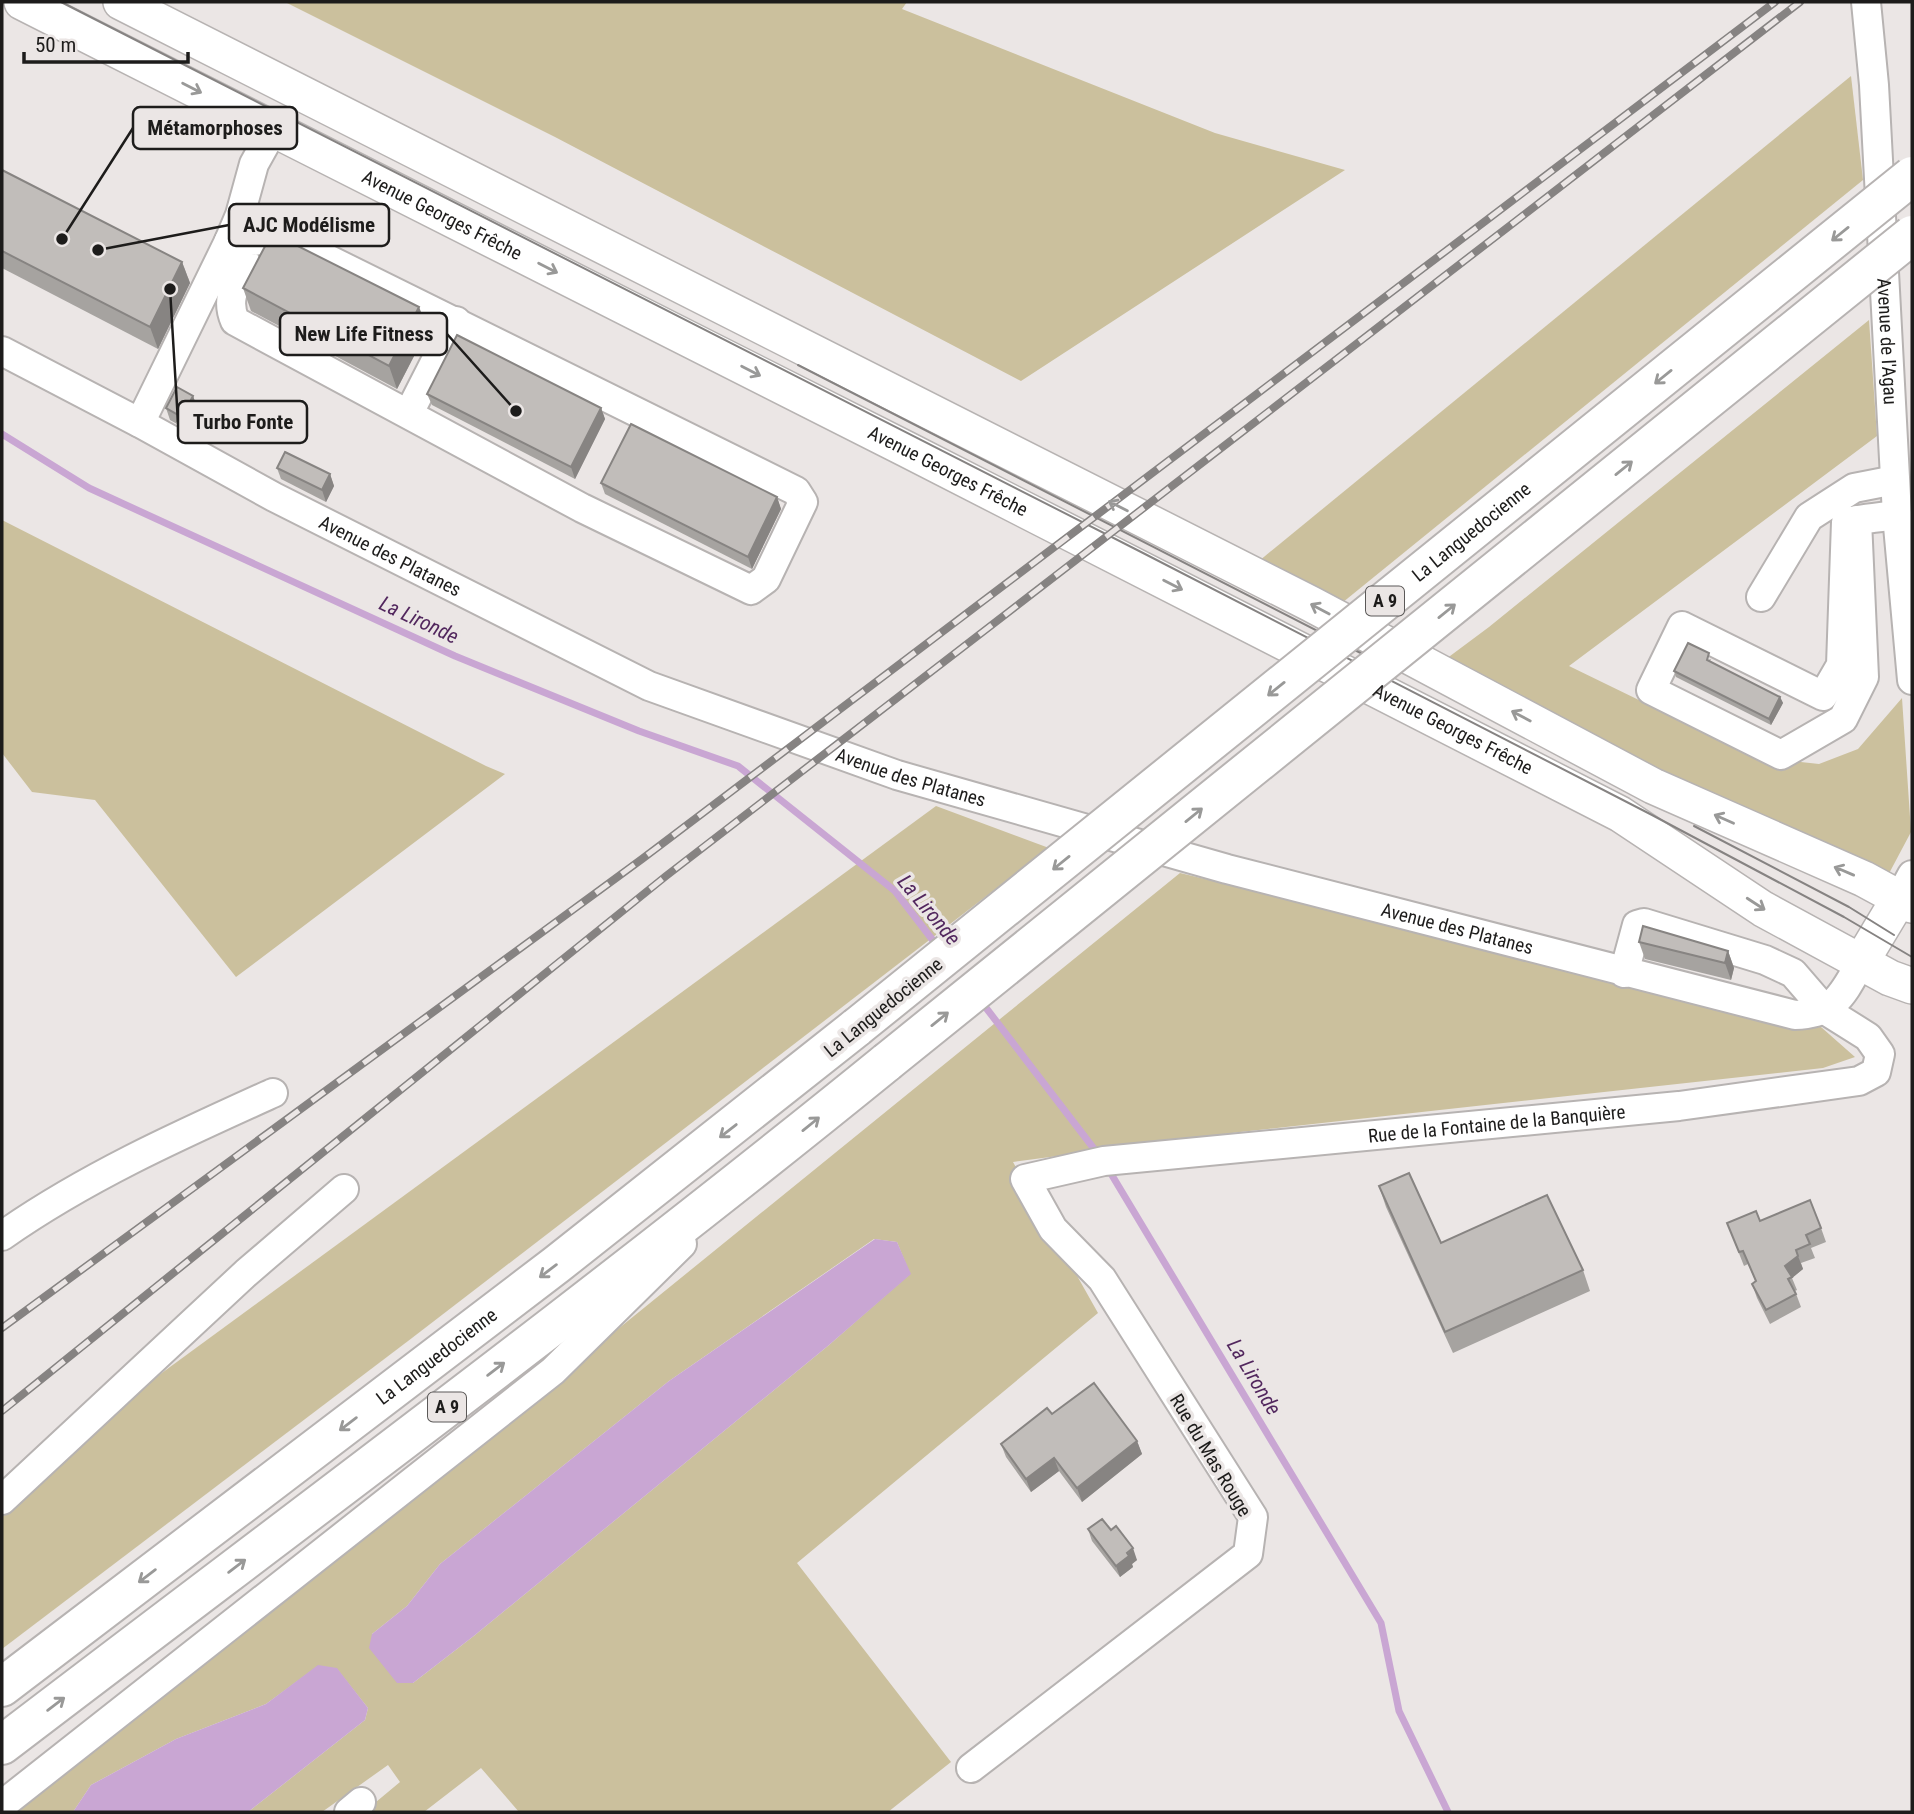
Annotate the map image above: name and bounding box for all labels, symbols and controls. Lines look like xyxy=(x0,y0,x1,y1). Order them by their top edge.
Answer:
scale bar xyxy=(24,21,189,65)
text: 50 m xyxy=(35,33,76,57)
one-way arrow xyxy=(181,82,202,96)
callout: Métamorphoses xyxy=(133,107,297,149)
text: Métamorphoses xyxy=(147,116,283,140)
street label: Avenue Georges Frêche xyxy=(358,165,526,265)
callout: AJC Modélisme xyxy=(229,204,389,246)
text: AJC Modélisme xyxy=(243,213,375,237)
one-way arrow xyxy=(1832,226,1850,242)
one-way arrow xyxy=(537,262,558,276)
street label: Avenue de l'Agau xyxy=(1872,277,1902,405)
callout: New Life Fitness xyxy=(280,313,447,355)
text: New Life Fitness xyxy=(294,322,434,346)
one-way arrow xyxy=(740,364,761,378)
one-way arrow xyxy=(1655,369,1673,385)
callout: Turbo Fonte xyxy=(178,401,307,443)
text: Turbo Fonte xyxy=(193,410,293,434)
street label: Avenue Georges Frêche xyxy=(864,421,1032,521)
one-way arrow xyxy=(1615,460,1633,475)
street label: La Languedocienne xyxy=(1407,477,1535,587)
one-way arrow xyxy=(1108,499,1129,512)
street label: Avenue des Platanes xyxy=(315,511,465,601)
one-way arrow xyxy=(1162,578,1183,592)
road number: A 9 xyxy=(1366,586,1404,616)
water label: La Lironde xyxy=(376,591,462,649)
one-way arrow xyxy=(1311,602,1331,616)
one-way arrow xyxy=(1437,603,1456,618)
street label: Avenue Georges Frêche xyxy=(1369,679,1537,779)
one-way arrow xyxy=(1268,681,1286,697)
one-way arrow xyxy=(1512,709,1532,723)
street label: Avenue des Platanes xyxy=(833,743,988,812)
one-way arrow xyxy=(1184,807,1202,823)
one-way arrow xyxy=(1714,812,1735,825)
one-way arrow xyxy=(1053,855,1071,870)
one-way arrow xyxy=(1833,864,1855,877)
water label: La Lironde xyxy=(893,870,965,950)
one-way arrow xyxy=(1746,897,1765,912)
street label: Avenue des Platanes xyxy=(1379,898,1536,959)
street label: La Languedocienne xyxy=(819,953,947,1062)
one-way arrow xyxy=(931,1012,949,1027)
street label: Rue de la Fontaine de la Banquière xyxy=(1367,1100,1626,1148)
one-way arrow xyxy=(802,1116,820,1132)
one-way arrow xyxy=(719,1124,737,1139)
one-way arrow xyxy=(539,1263,558,1278)
street label: La Languedocienne xyxy=(372,1303,502,1410)
water label: La Lironde xyxy=(1222,1335,1286,1419)
one-way arrow xyxy=(486,1362,505,1376)
street label: Rue du Mas Rouge xyxy=(1165,1390,1256,1521)
road number: A 9 xyxy=(428,1392,466,1422)
one-way arrow xyxy=(339,1416,358,1431)
one-way arrow xyxy=(227,1559,246,1574)
one-way arrow xyxy=(138,1569,157,1584)
one-way arrow xyxy=(46,1696,65,1711)

